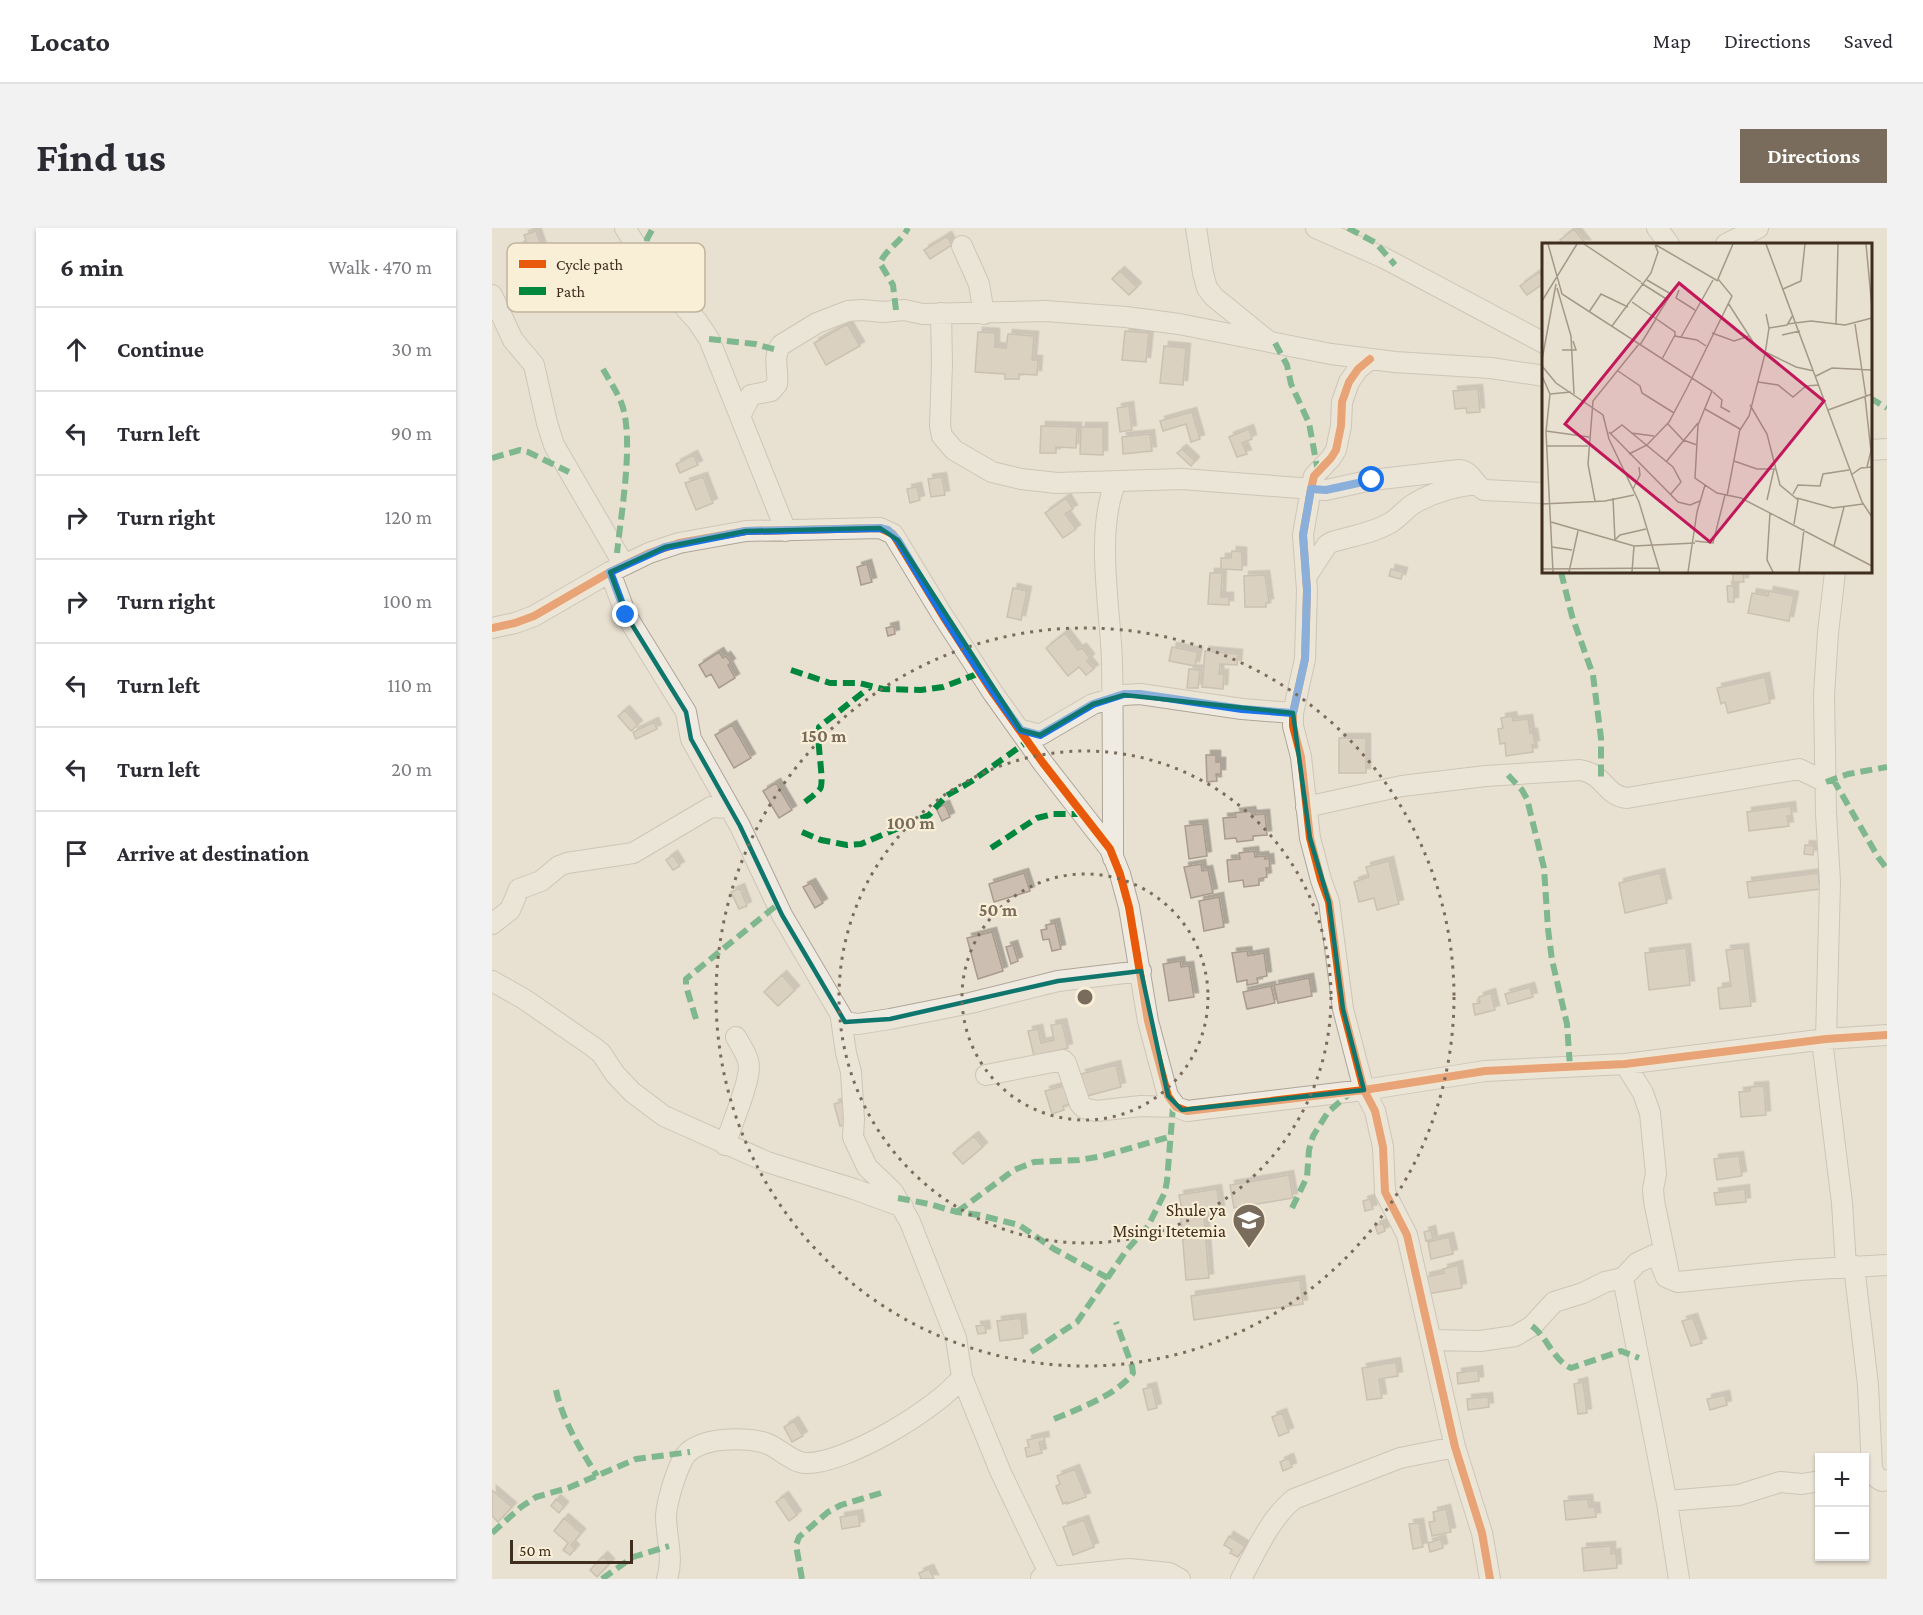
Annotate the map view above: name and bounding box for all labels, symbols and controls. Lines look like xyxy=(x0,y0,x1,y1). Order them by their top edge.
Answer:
text: Locato xyxy=(30,26,110,57)
text: Map xyxy=(1653,29,1691,53)
text: Directions xyxy=(1724,29,1811,53)
text: Saved xyxy=(1844,29,1893,53)
button: Directions xyxy=(1740,129,1887,183)
text: Find us xyxy=(36,133,166,180)
legend xyxy=(507,243,705,312)
inset map xyxy=(1542,243,1872,573)
text: 6 min xyxy=(60,253,124,282)
text: Walk · 470 m xyxy=(328,256,432,278)
text: Cycle path xyxy=(556,256,623,274)
text: Path xyxy=(556,283,586,300)
icon: ahead xyxy=(60,333,93,366)
text: Continue xyxy=(117,337,204,362)
text: 30 m xyxy=(391,338,432,360)
icon: left xyxy=(60,417,93,450)
text: Turn left xyxy=(117,421,200,446)
text: 90 m xyxy=(391,422,432,444)
route start xyxy=(1358,466,1384,492)
icon: right xyxy=(60,501,93,534)
text: Turn right xyxy=(117,505,215,530)
text: 120 m xyxy=(385,506,432,528)
icon: right xyxy=(60,585,93,618)
text: Turn right xyxy=(117,589,215,614)
text: 100 m xyxy=(383,590,432,612)
route end xyxy=(612,601,638,627)
icon: left xyxy=(60,669,93,702)
text: Turn left xyxy=(117,673,200,698)
text: 110 m xyxy=(388,674,432,696)
text: 150 m xyxy=(801,726,847,746)
icon: left xyxy=(60,753,93,786)
text: Turn left xyxy=(117,757,200,782)
text: 20 m xyxy=(391,758,432,780)
text: 100 m xyxy=(887,813,935,833)
icon: arrive xyxy=(60,837,93,870)
text: Arrive at destination xyxy=(117,841,309,866)
text: 50 m xyxy=(979,900,1018,920)
centre of rings xyxy=(1075,987,1095,1007)
place label: Shule ya Msingi Itetemia xyxy=(1112,1200,1226,1241)
school or university icon: Shule ya Msingi Itetemia xyxy=(1231,1202,1267,1249)
map controls xyxy=(1815,1453,1869,1561)
button: + xyxy=(1815,1453,1869,1507)
button: − xyxy=(1815,1507,1869,1561)
scale bar xyxy=(510,1537,633,1564)
text: 50 m xyxy=(519,1542,551,1559)

